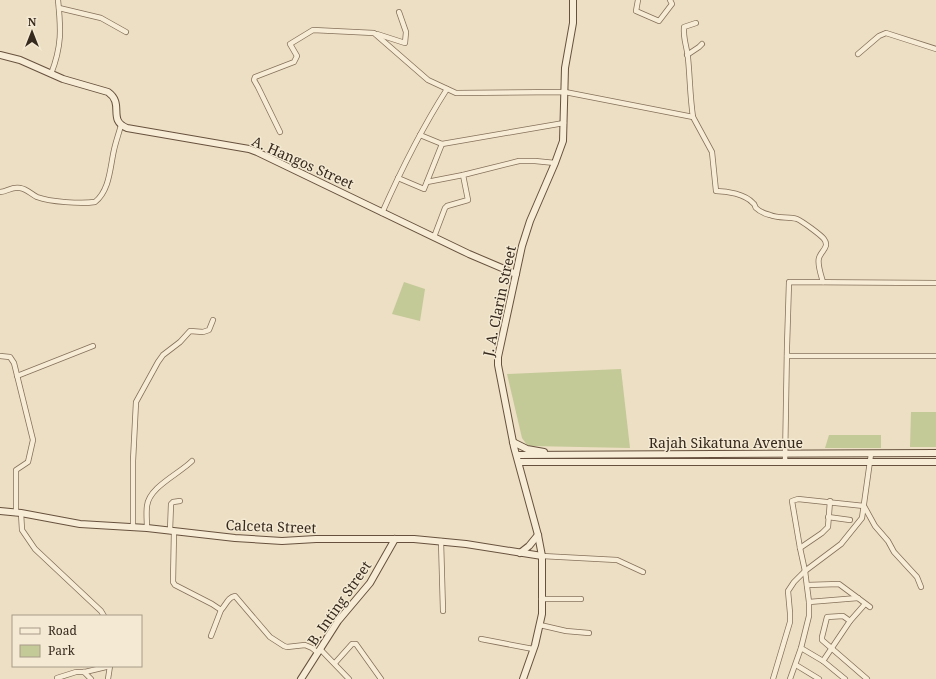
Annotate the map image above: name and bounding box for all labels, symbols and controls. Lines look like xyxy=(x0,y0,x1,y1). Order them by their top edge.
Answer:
north arrow xyxy=(12,12,52,52)
text: N xyxy=(28,14,37,29)
street label: A. Hangos Street xyxy=(249,131,357,193)
street label: J. A. Clarin Street xyxy=(478,244,520,359)
street label: Rajah Sikatuna Avenue xyxy=(649,433,803,452)
street label: Calceta Street xyxy=(225,515,317,537)
street label: B. Inting Street xyxy=(303,557,375,649)
legend xyxy=(12,615,142,667)
text: Road xyxy=(48,622,78,639)
text: Park xyxy=(48,642,76,659)

